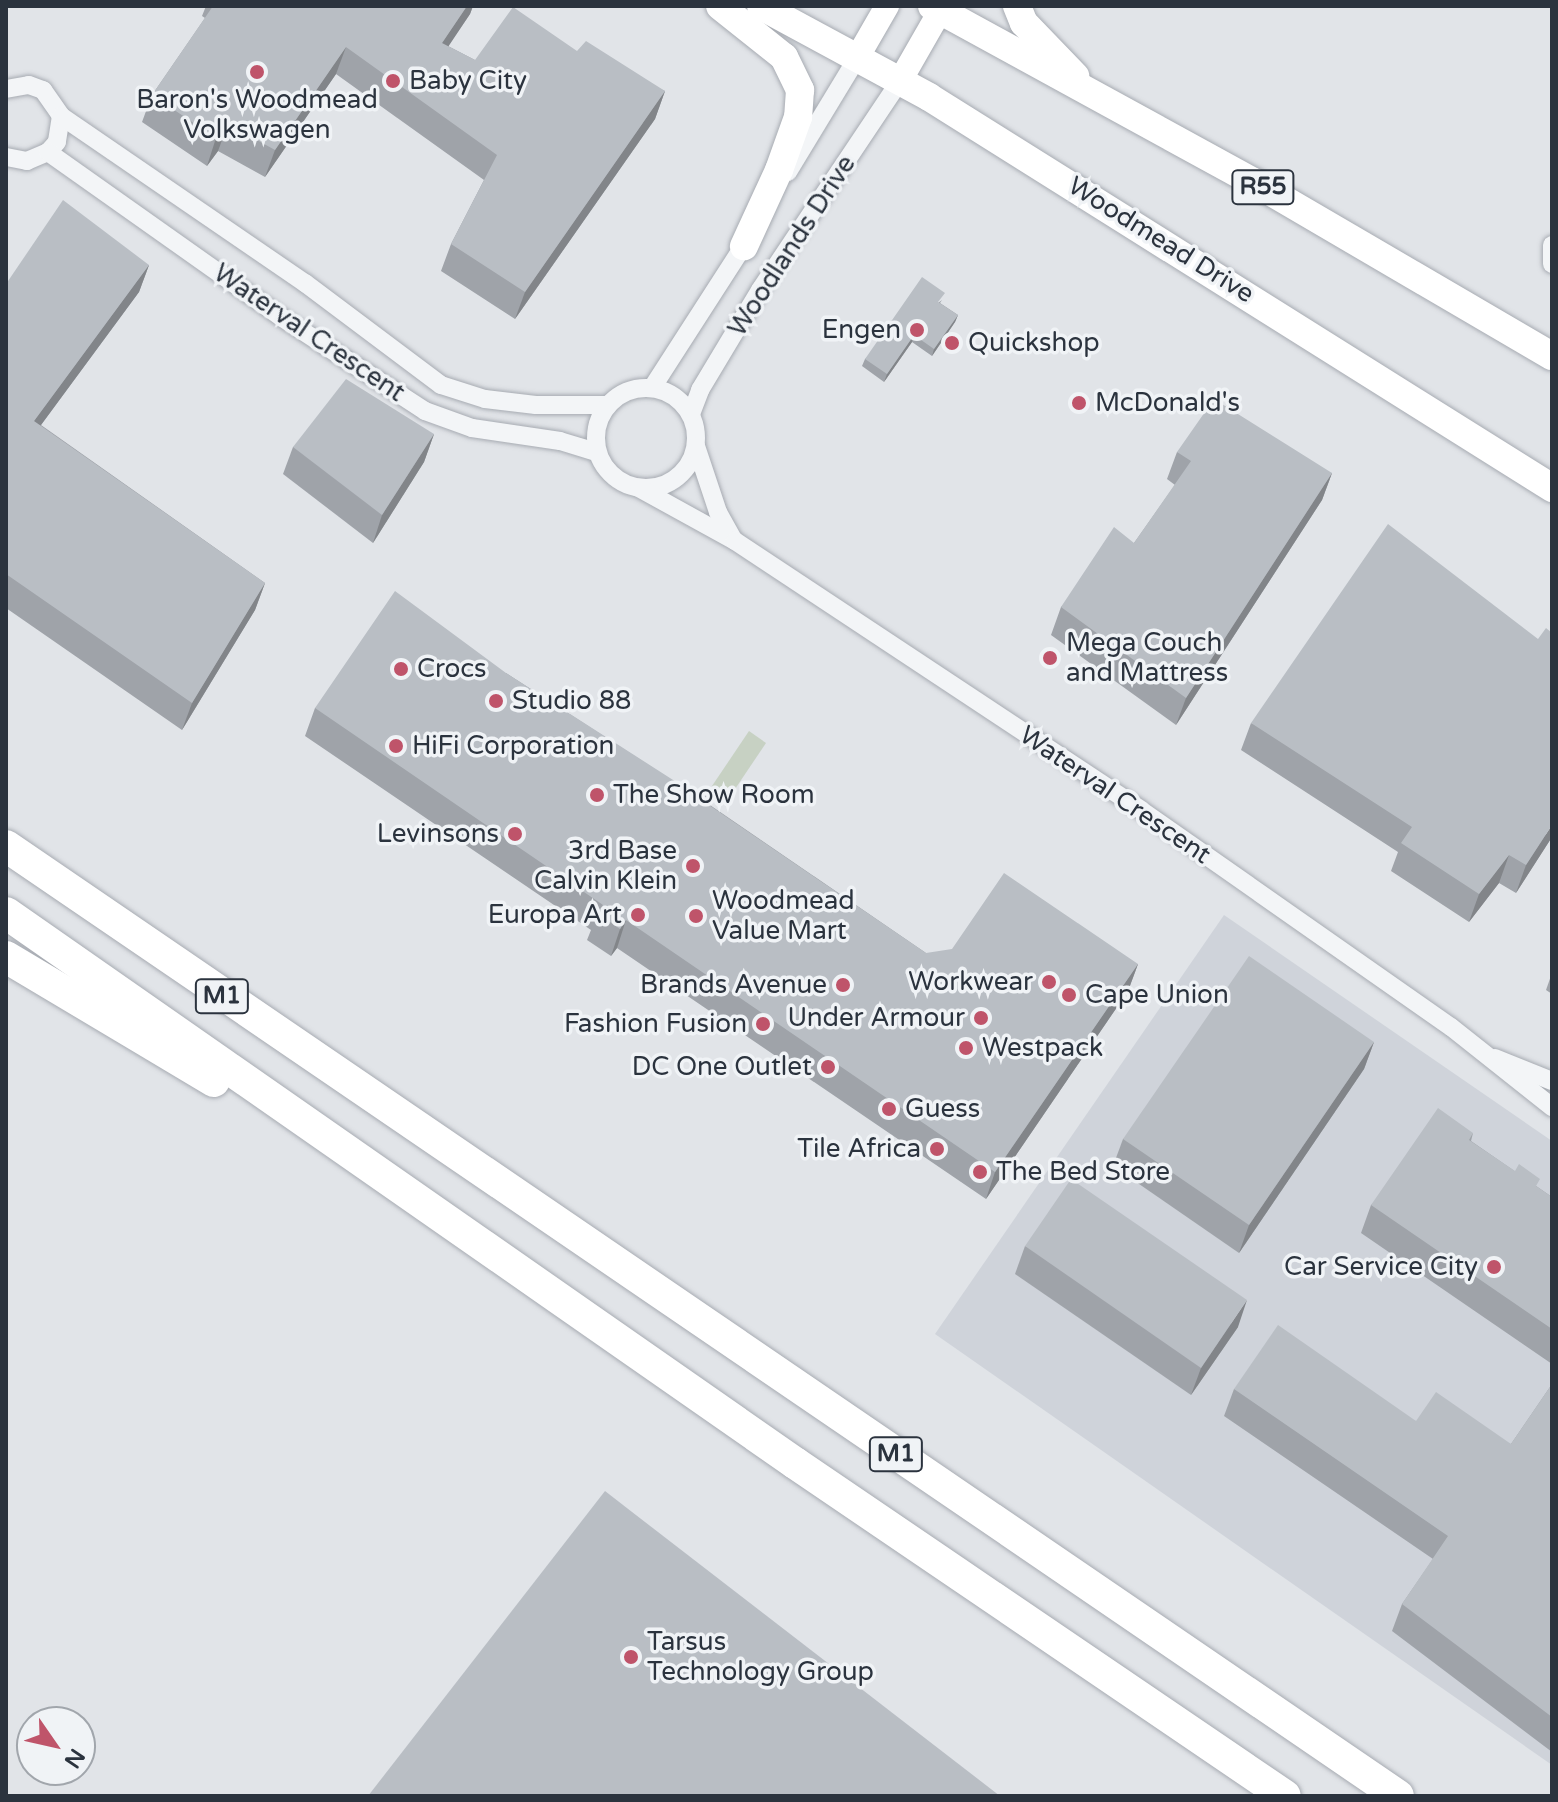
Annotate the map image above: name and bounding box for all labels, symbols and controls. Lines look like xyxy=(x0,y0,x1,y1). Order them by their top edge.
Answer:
marker: Baron's Woodmead Volkswagen xyxy=(248,63,266,81)
place label: Baby City xyxy=(409,65,527,97)
marker: Baby City xyxy=(384,72,402,90)
place label: Baron's Woodmead Volkswagen xyxy=(136,84,378,146)
street label: Woodlands Drive xyxy=(722,150,862,342)
road number: R55 xyxy=(1231,167,1295,207)
street label: Woodmead Drive xyxy=(1062,170,1260,310)
street label: Waterval Crescent xyxy=(207,257,411,409)
place label: Engen xyxy=(822,314,901,346)
marker: Engen xyxy=(908,321,926,339)
place label: Quickshop xyxy=(968,327,1100,359)
marker: Quickshop xyxy=(943,334,961,352)
place label: McDonald's xyxy=(1095,387,1240,419)
marker: McDonald's xyxy=(1070,394,1088,412)
place label: Mega Couch and Mattress xyxy=(1066,627,1228,688)
marker: Mega Couch and Mattress xyxy=(1041,649,1059,667)
place label: Crocs xyxy=(417,653,487,685)
marker: Crocs xyxy=(392,660,410,678)
place label: Studio 88 xyxy=(512,685,631,717)
marker: Studio 88 xyxy=(487,692,505,710)
street label: Waterval Crescent xyxy=(1013,719,1217,871)
place label: HiFi Corporation xyxy=(412,730,614,762)
marker: HiFi Corporation xyxy=(387,737,405,755)
place label: The Show Room xyxy=(613,779,815,811)
marker: The Show Room xyxy=(588,786,606,804)
place label: Levinsons xyxy=(377,818,499,850)
marker: Levinsons xyxy=(506,825,524,843)
place label: 3rd Base Calvin Klein xyxy=(534,835,677,896)
marker: 3rd Base Calvin Klein xyxy=(684,857,702,875)
place label: Woodmead Value Mart xyxy=(712,885,855,946)
place label: Europa Art xyxy=(488,899,622,931)
marker: Europa Art xyxy=(629,906,647,924)
marker: Woodmead Value Mart xyxy=(687,907,705,925)
place label: Workwear xyxy=(908,966,1033,998)
place label: Brands Avenue xyxy=(640,969,827,1001)
marker: Workwear xyxy=(1040,973,1058,991)
road number: M1 xyxy=(194,976,250,1016)
marker: Brands Avenue xyxy=(834,976,852,994)
place label: Cape Union xyxy=(1085,979,1229,1011)
marker: Cape Union xyxy=(1060,986,1078,1004)
place label: Under Armour xyxy=(787,1002,965,1034)
place label: Fashion Fusion xyxy=(564,1008,747,1040)
marker: Under Armour xyxy=(972,1009,990,1027)
marker: Fashion Fusion xyxy=(754,1015,772,1033)
place label: Westpack xyxy=(982,1032,1103,1064)
marker: Westpack xyxy=(957,1039,975,1057)
place label: DC One Outlet xyxy=(632,1051,812,1083)
marker: DC One Outlet xyxy=(819,1058,837,1076)
place label: Guess xyxy=(905,1093,980,1125)
marker: Guess xyxy=(880,1100,898,1118)
place label: Tile Africa xyxy=(797,1133,921,1165)
marker: Tile Africa xyxy=(928,1140,946,1158)
place label: The Bed Store xyxy=(996,1156,1170,1188)
marker: The Bed Store xyxy=(971,1163,989,1181)
place label: Car Service City xyxy=(1284,1251,1478,1283)
marker: Car Service City xyxy=(1485,1258,1503,1276)
road number: M1 xyxy=(868,1434,924,1474)
place label: Tarsus Technology Group xyxy=(647,1626,874,1688)
marker: Tarsus Technology Group xyxy=(622,1648,640,1666)
north arrow xyxy=(16,1706,96,1786)
text: N xyxy=(59,1744,90,1773)

